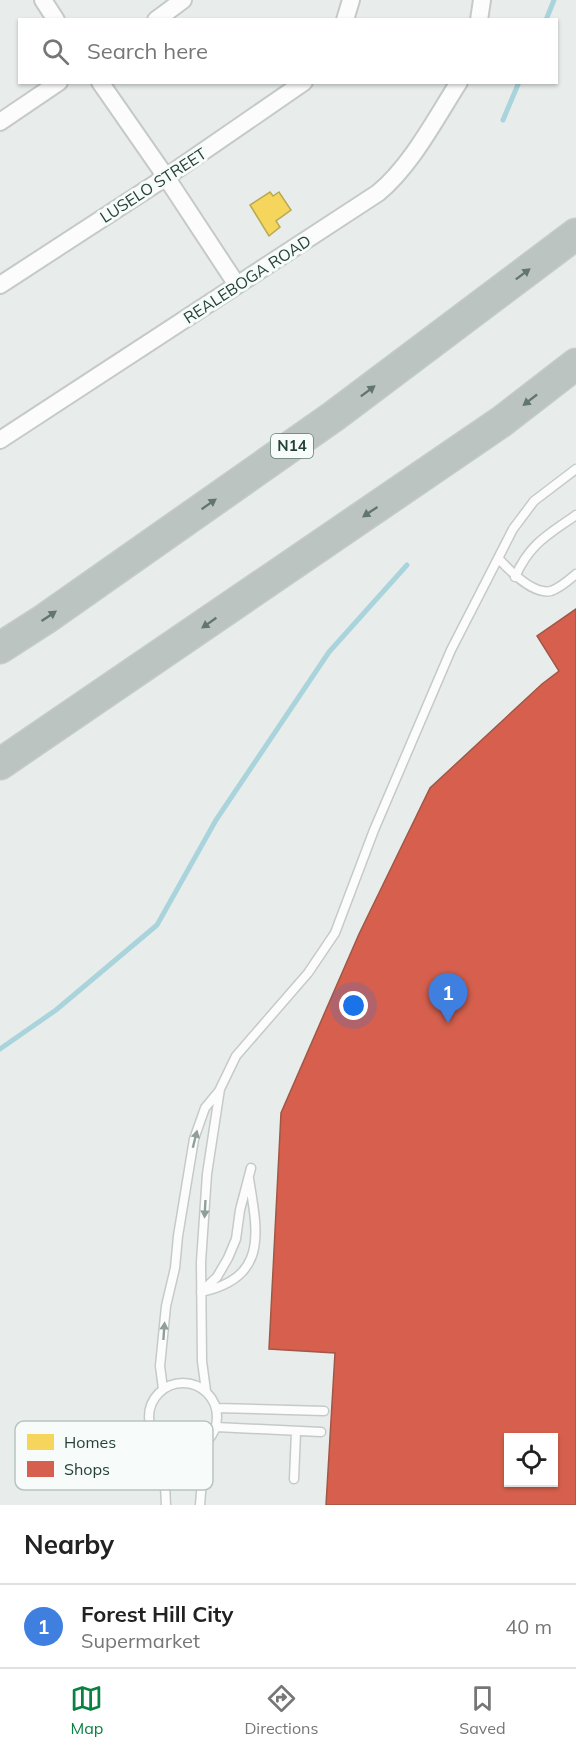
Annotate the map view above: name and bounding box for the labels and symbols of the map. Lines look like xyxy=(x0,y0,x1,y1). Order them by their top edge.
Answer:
street label: LUSELO STREET xyxy=(96,143,210,227)
street label: REALEBOGA ROAD xyxy=(180,230,314,328)
one-way arrow xyxy=(515,268,531,280)
one-way arrow xyxy=(359,385,375,397)
one-way arrow xyxy=(522,394,538,406)
road number: N14 xyxy=(271,434,313,458)
one-way arrow xyxy=(200,498,216,510)
one-way arrow xyxy=(362,506,378,517)
one-way arrow xyxy=(41,611,57,622)
one-way arrow xyxy=(201,617,218,628)
pin: 1 xyxy=(428,974,468,1023)
your location xyxy=(339,991,368,1020)
one-way arrow xyxy=(191,1130,201,1148)
one-way arrow xyxy=(200,1200,209,1219)
one-way arrow xyxy=(159,1322,169,1341)
legend xyxy=(15,1421,213,1490)
text: Homes xyxy=(64,1432,116,1452)
text: Shops xyxy=(64,1459,110,1479)

